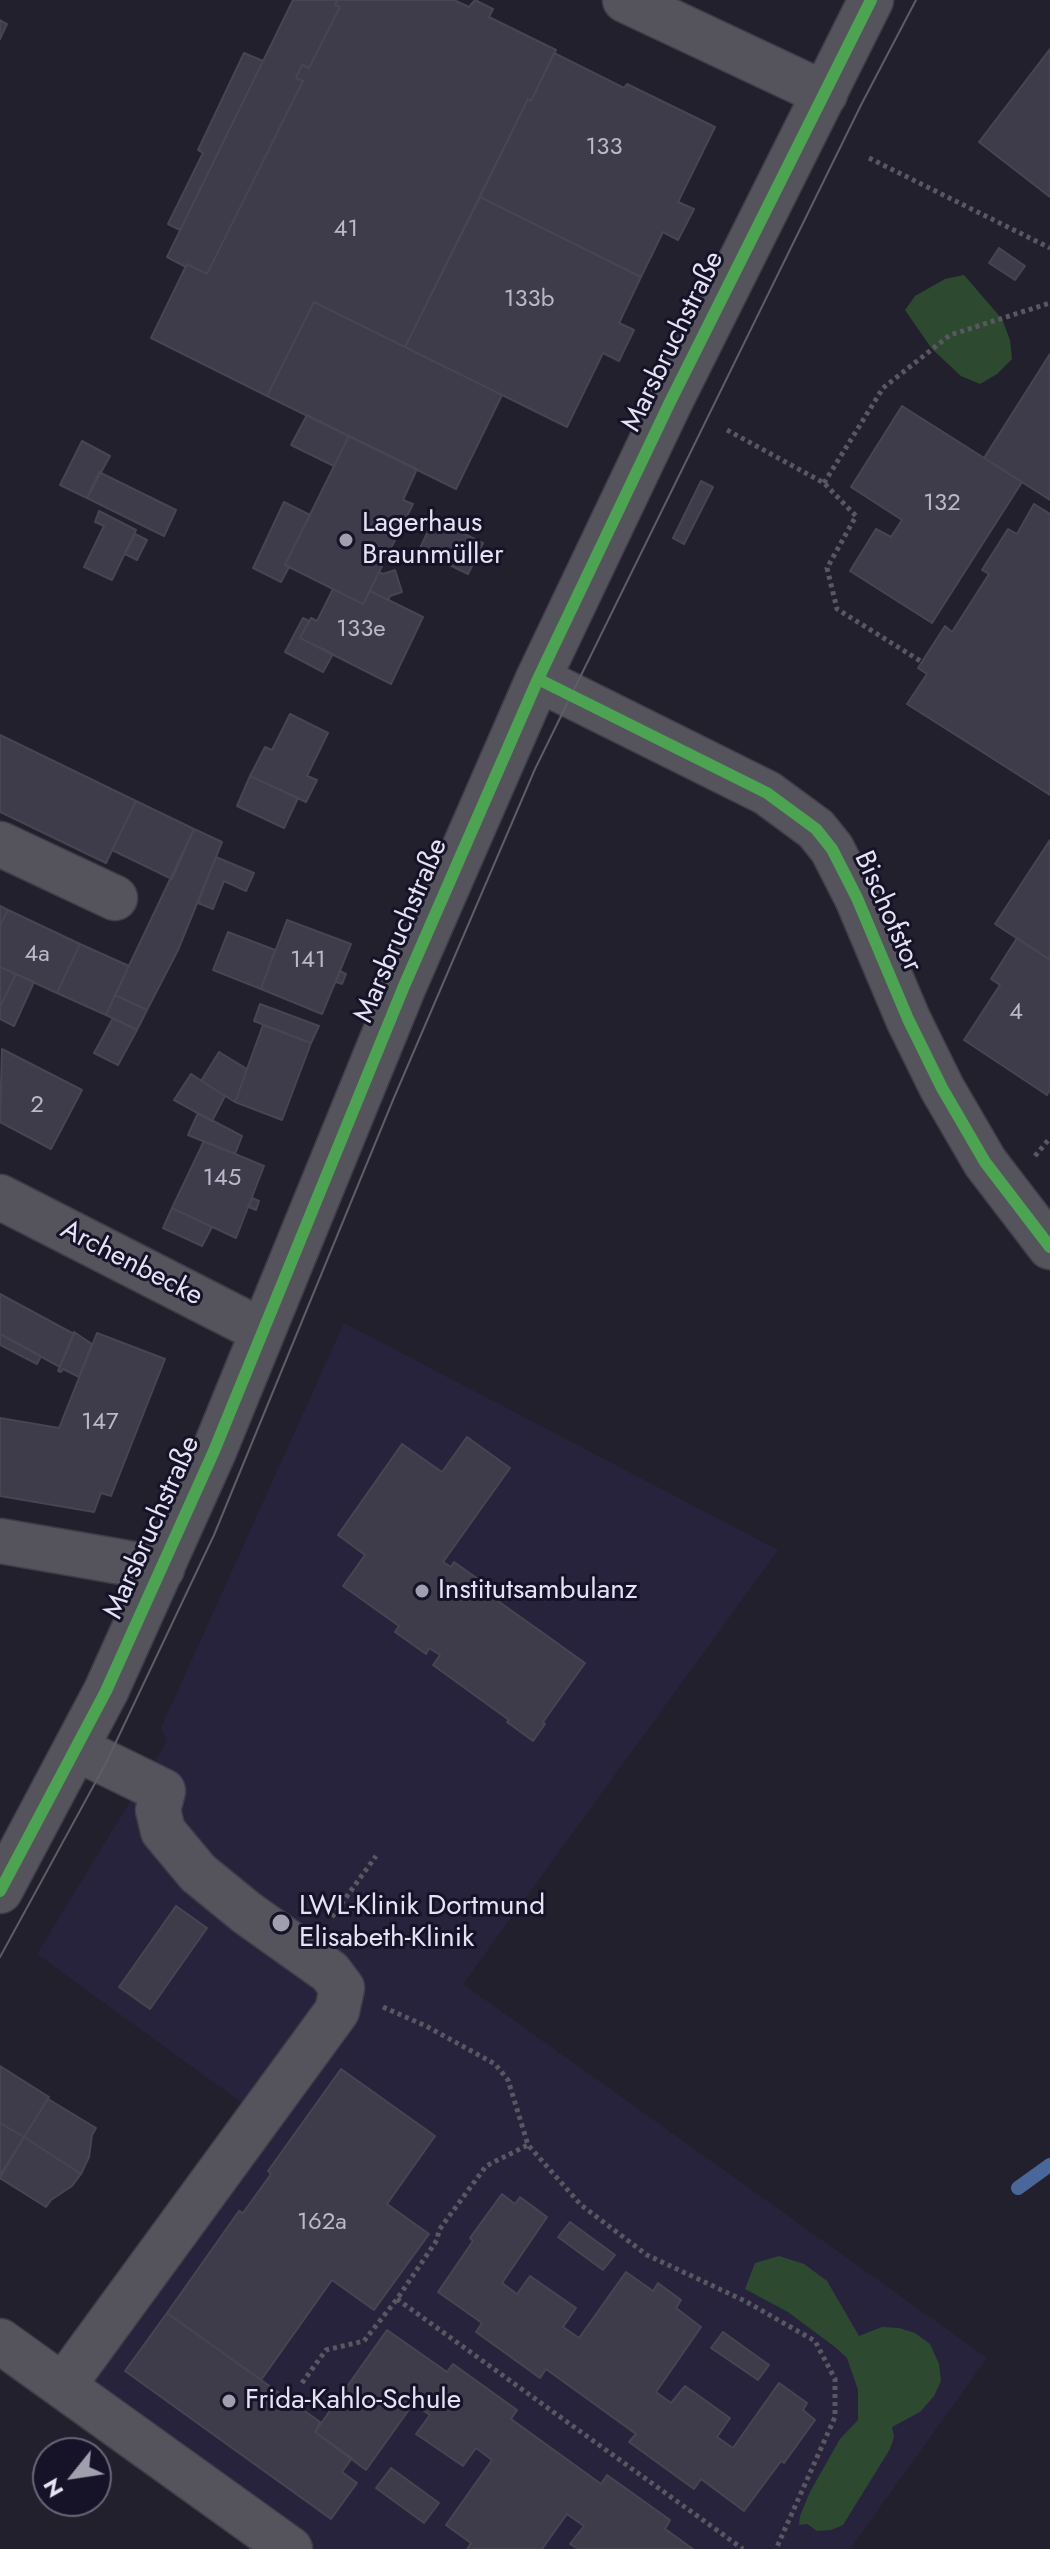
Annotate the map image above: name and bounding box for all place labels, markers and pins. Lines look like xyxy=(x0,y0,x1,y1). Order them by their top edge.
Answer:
place label: Lagerhaus Braunmüller xyxy=(362,507,504,573)
marker: Lagerhaus Braunmüller xyxy=(337,531,355,549)
place label: Institutsambulanz xyxy=(438,1574,638,1608)
marker: Institutsambulanz xyxy=(413,1582,431,1600)
place label: LWL-Klinik Dortmund Elisabeth-Klinik xyxy=(299,1890,545,1956)
marker: LWL-Klinik Dortmund Elisabeth-Klinik xyxy=(270,1912,292,1934)
place label: Frida-Kahlo-Schule xyxy=(245,2384,461,2418)
marker: Frida-Kahlo-Schule xyxy=(220,2392,238,2410)

